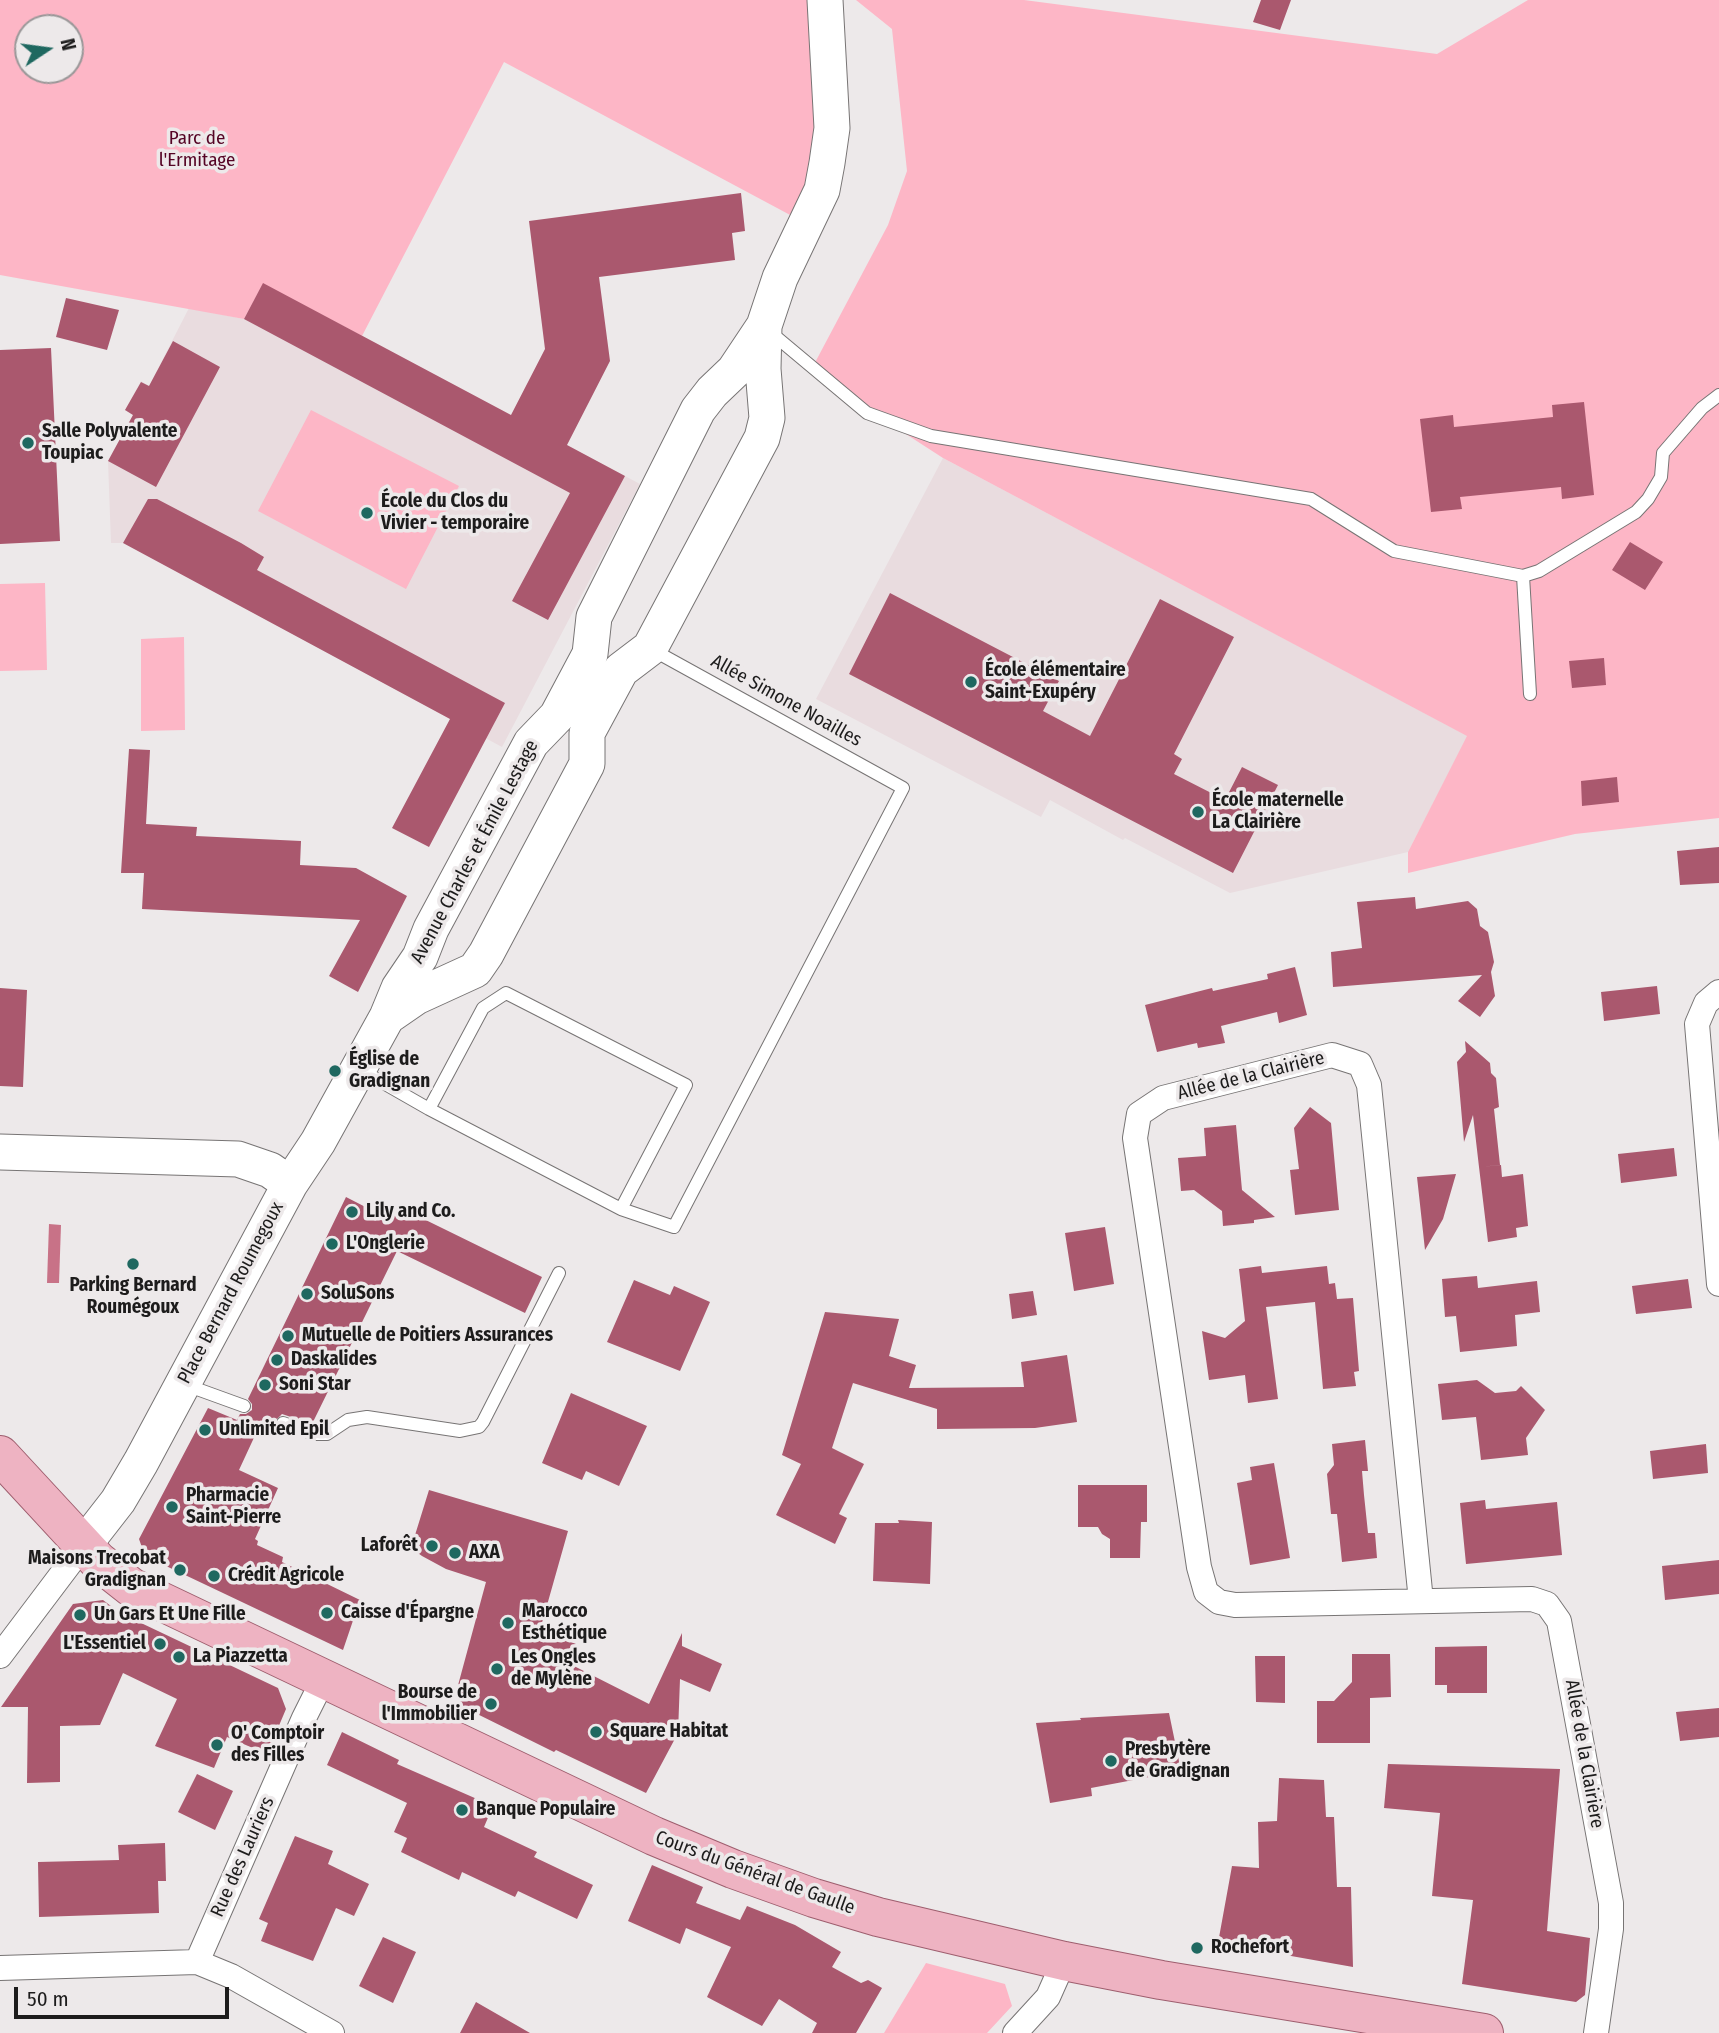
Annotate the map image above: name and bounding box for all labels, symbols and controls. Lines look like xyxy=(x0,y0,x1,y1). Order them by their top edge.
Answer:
north arrow xyxy=(14,14,84,84)
text: N xyxy=(56,36,80,53)
park label: Parc de l'Ermitage xyxy=(159,128,235,172)
place label: Salle Polyvalente Toupiac xyxy=(42,421,177,465)
marker: Salle Polyvalente Toupiac xyxy=(20,435,36,451)
place label: École du Clos du Vivier - temporaire xyxy=(381,491,529,535)
marker: École du Clos du Vivier - temporaire xyxy=(359,505,375,521)
street label: Allée Simone Noailles xyxy=(707,650,865,752)
place label: École élémentaire Saint-Exupéry xyxy=(985,660,1126,704)
marker: École élémentaire Saint-Exupéry xyxy=(963,674,979,690)
street label: Avenue Charles et Émile Lestage xyxy=(406,736,544,968)
place label: École maternelle La Clairière xyxy=(1212,790,1344,834)
marker: École maternelle La Clairière xyxy=(1190,804,1206,820)
street label: Allée de la Clairière xyxy=(1175,1047,1327,1105)
place label: Église de Gradignan xyxy=(349,1049,430,1093)
marker: Église de Gradignan xyxy=(327,1063,343,1079)
street label: Place Bernard Roumegoux xyxy=(173,1198,289,1388)
place label: Lily and Co. xyxy=(366,1201,455,1223)
marker: Lily and Co. xyxy=(344,1204,360,1220)
place label: L'Onglerie xyxy=(346,1233,425,1255)
marker: L'Onglerie xyxy=(324,1236,340,1252)
marker: Parking Bernard Roumégoux xyxy=(125,1256,141,1272)
place label: Parking Bernard Roumégoux xyxy=(69,1275,197,1319)
place label: SoluSons xyxy=(321,1283,394,1305)
marker: SoluSons xyxy=(299,1286,315,1302)
place label: Mutuelle de Poitiers Assurances xyxy=(302,1325,553,1347)
marker: Mutuelle de Poitiers Assurances xyxy=(280,1328,296,1344)
place label: Daskalides xyxy=(291,1349,377,1371)
marker: Daskalides xyxy=(269,1352,285,1368)
place label: Soni Star xyxy=(279,1374,351,1396)
marker: Soni Star xyxy=(257,1377,273,1393)
place label: Unlimited Epil xyxy=(219,1419,329,1441)
marker: Unlimited Epil xyxy=(197,1422,213,1438)
place label: Pharmacie Saint-Pierre xyxy=(186,1485,281,1529)
marker: Pharmacie Saint-Pierre xyxy=(164,1499,180,1515)
place label: Laforêt xyxy=(361,1535,418,1557)
marker: Laforêt xyxy=(424,1538,440,1554)
place label: AXA xyxy=(469,1542,500,1564)
marker: AXA xyxy=(447,1545,463,1561)
place label: Maisons Trecobat Gradignan xyxy=(28,1548,166,1592)
marker: Maisons Trecobat Gradignan xyxy=(172,1562,188,1578)
place label: Crédit Agricole xyxy=(228,1565,344,1587)
marker: Crédit Agricole xyxy=(206,1568,222,1584)
place label: Marocco Esthétique xyxy=(522,1601,607,1645)
place label: Caisse d'Épargne xyxy=(341,1602,474,1624)
place label: Un Gars Et Une Fille xyxy=(94,1604,246,1626)
marker: Caisse d'Épargne xyxy=(319,1605,335,1621)
marker: Un Gars Et Une Fille xyxy=(72,1607,88,1623)
marker: Marocco Esthétique xyxy=(500,1615,516,1631)
place label: L'Essentiel xyxy=(63,1633,146,1655)
marker: L'Essentiel xyxy=(152,1636,168,1652)
place label: La Piazzetta xyxy=(193,1646,288,1668)
place label: Les Ongles de Mylène xyxy=(511,1647,596,1691)
marker: La Piazzetta xyxy=(171,1649,187,1665)
marker: Les Ongles de Mylène xyxy=(489,1661,505,1677)
street label: Allée de la Clairière xyxy=(1560,1678,1608,1830)
place label: Bourse de l'Immobilier xyxy=(382,1682,477,1726)
marker: Bourse de l'Immobilier xyxy=(483,1696,499,1712)
place label: Square Habitat xyxy=(610,1721,728,1743)
place label: O' Comptoir des Filles xyxy=(231,1723,324,1767)
marker: Square Habitat xyxy=(588,1724,604,1740)
marker: O' Comptoir des Filles xyxy=(209,1737,225,1753)
place label: Presbytère de Gradignan xyxy=(1125,1739,1230,1783)
marker: Presbytère de Gradignan xyxy=(1103,1753,1119,1769)
street label: Rue des Lauriers xyxy=(206,1793,280,1921)
place label: Banque Populaire xyxy=(476,1799,615,1821)
marker: Banque Populaire xyxy=(454,1802,470,1818)
street label: Cours du Général de Gaulle xyxy=(652,1826,858,1920)
place label: Rochefort xyxy=(1211,1937,1289,1959)
marker: Rochefort xyxy=(1189,1940,1205,1956)
scale bar xyxy=(18,1974,233,2018)
text: 50 m xyxy=(27,1986,69,2012)

